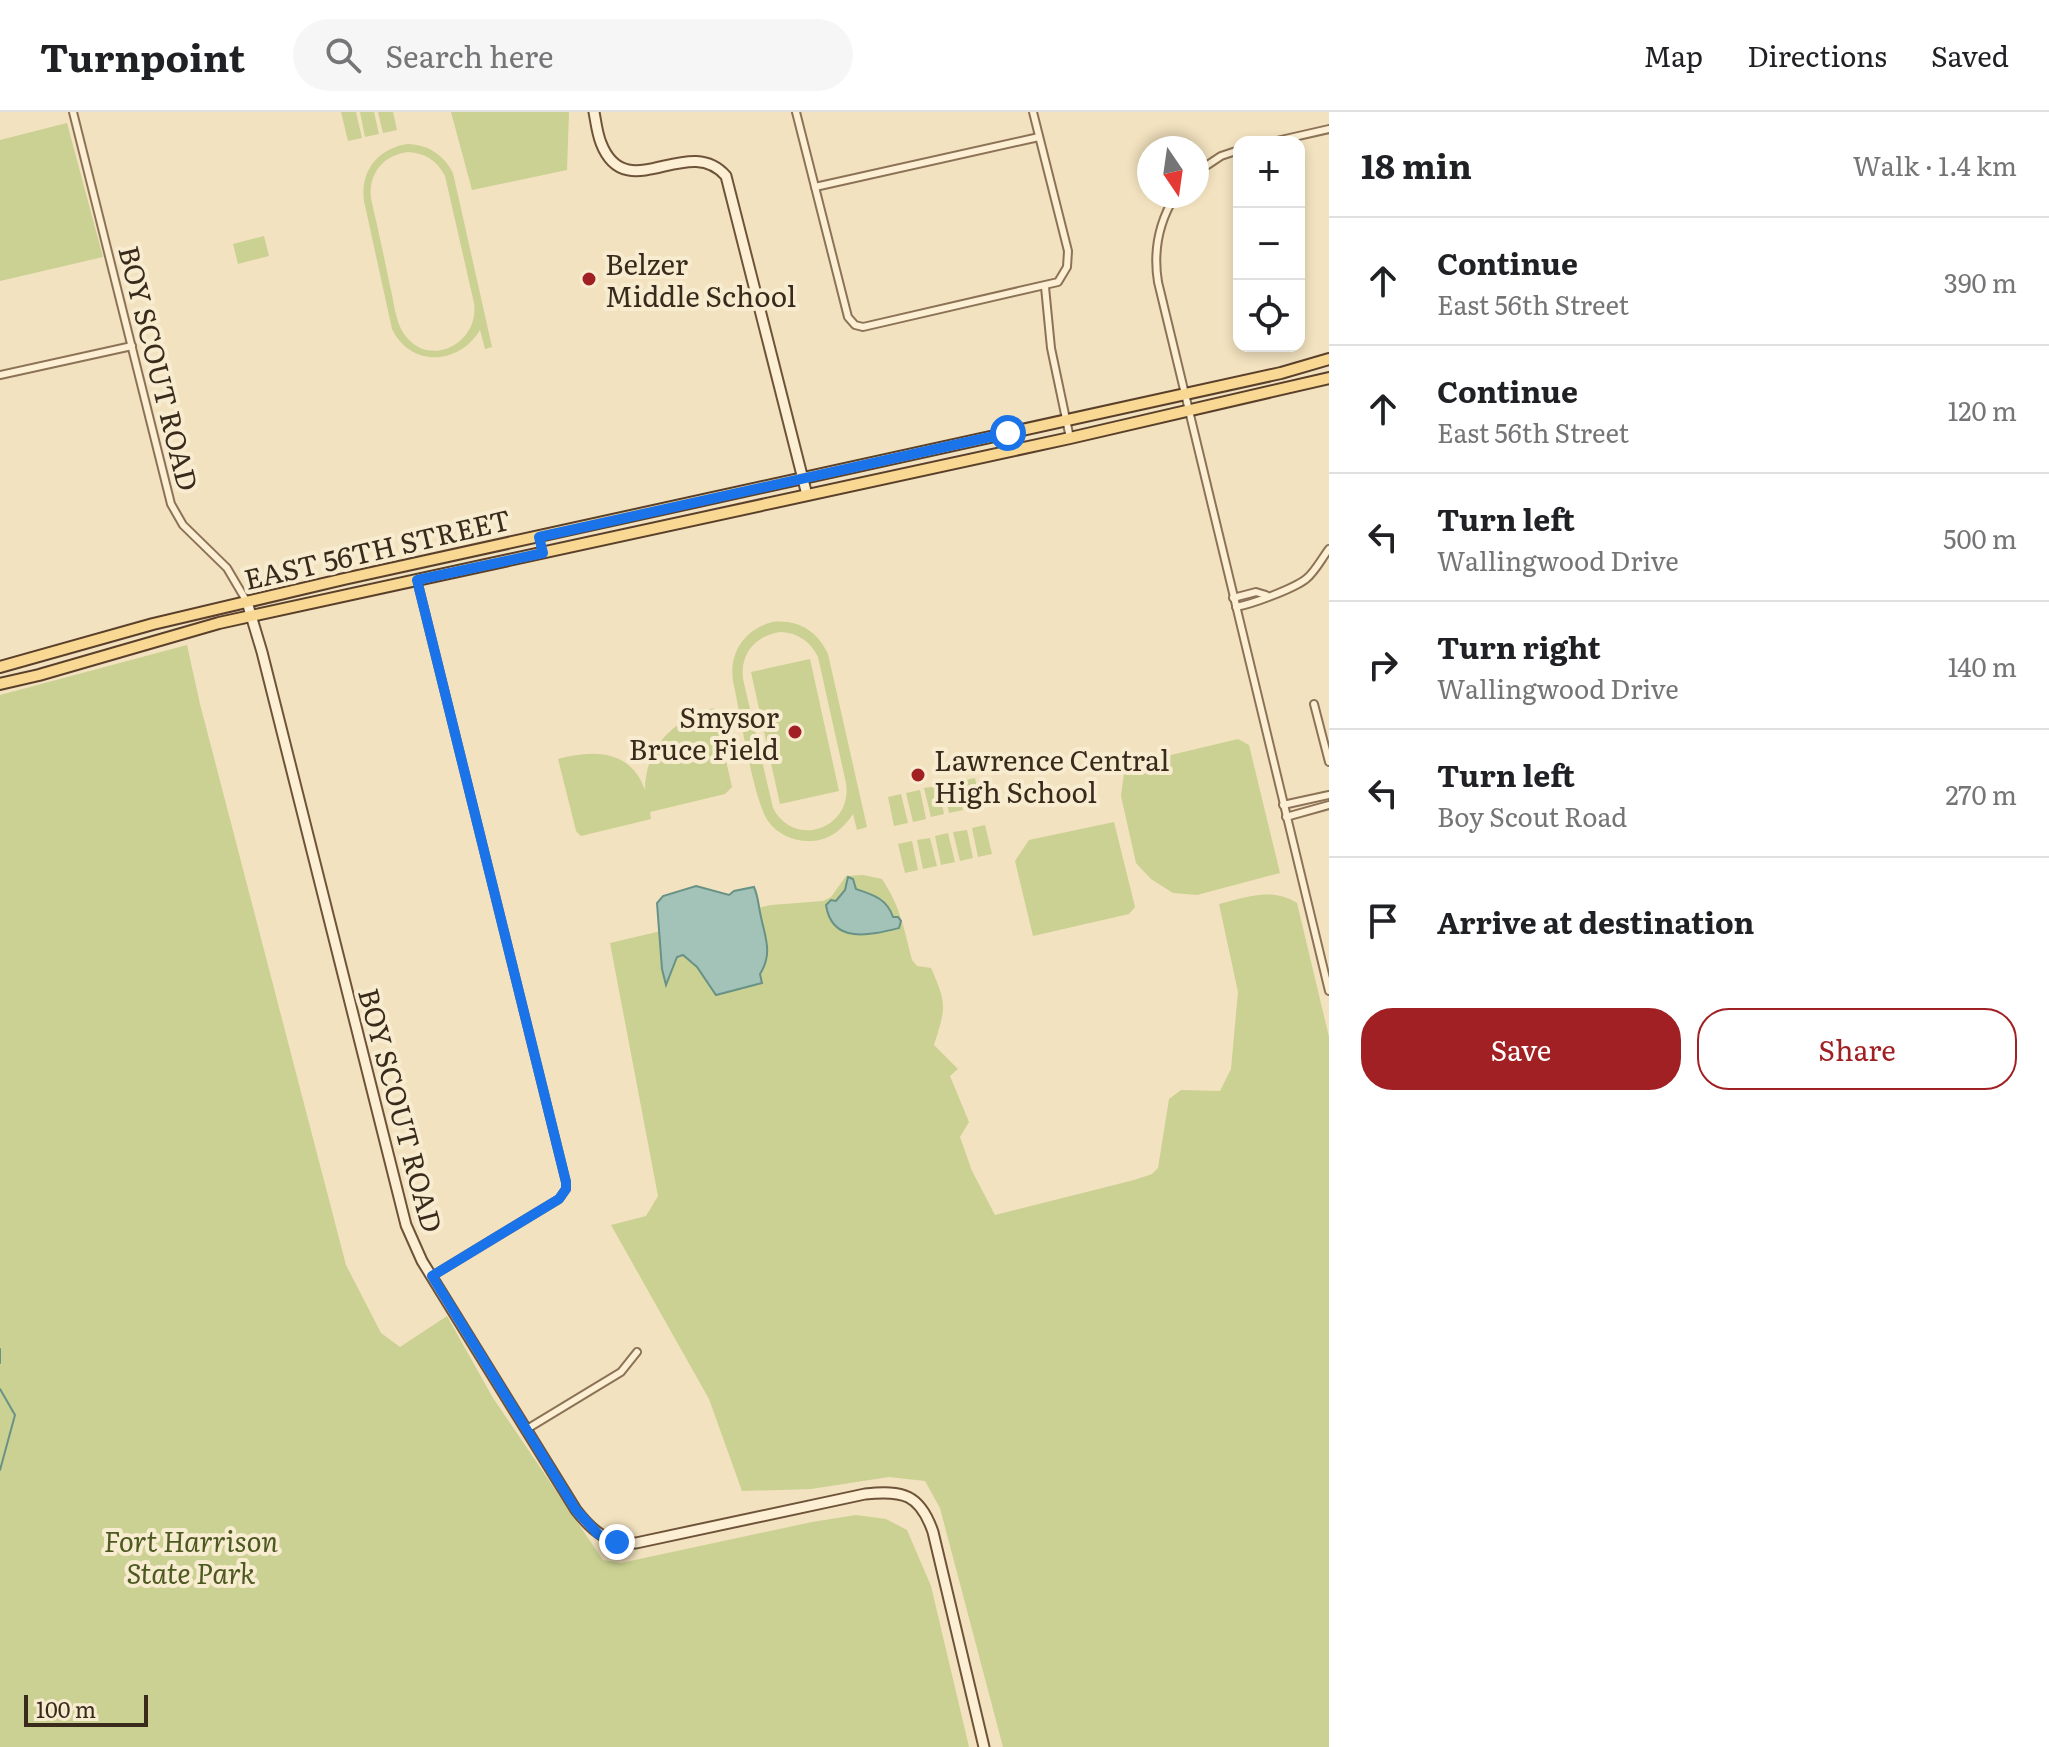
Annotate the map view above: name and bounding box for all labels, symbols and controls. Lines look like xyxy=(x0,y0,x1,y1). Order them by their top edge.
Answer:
search box xyxy=(293,19,853,91)
text: Turnpoint xyxy=(40,27,245,84)
icon: search xyxy=(321,33,365,77)
text: Search here xyxy=(385,33,553,77)
text: Map xyxy=(1644,34,1703,76)
text: Directions xyxy=(1747,34,1887,76)
text: Saved xyxy=(1931,34,2009,76)
north arrow xyxy=(1137,136,1209,208)
map controls xyxy=(1233,136,1305,352)
button: + xyxy=(1233,136,1305,208)
text: 18 min xyxy=(1361,139,1472,189)
text: Walk · 1.4 km xyxy=(1853,145,2017,184)
button: − xyxy=(1233,208,1305,280)
text: Continue xyxy=(1437,240,1578,284)
street label: BOY SCOUT ROAD xyxy=(109,241,211,495)
place label: Belzer Middle School xyxy=(605,242,796,316)
icon: ahead xyxy=(1361,259,1405,303)
text: 390 m xyxy=(1944,262,2017,301)
marker: Belzer Middle School xyxy=(580,270,598,288)
button: locate xyxy=(1233,280,1305,352)
text: East 56th Street xyxy=(1437,284,1629,323)
text: Continue xyxy=(1437,368,1578,412)
icon: ahead xyxy=(1361,387,1405,431)
text: 120 m xyxy=(1948,390,2017,429)
text: East 56th Street xyxy=(1437,412,1629,451)
route start xyxy=(990,415,1026,451)
text: Turn left xyxy=(1437,496,1575,540)
street label: EAST 56TH STREET xyxy=(240,497,514,599)
icon: left xyxy=(1361,515,1405,559)
text: 500 m xyxy=(1943,518,2017,557)
text: Wallingwood Drive xyxy=(1437,540,1679,579)
text: Turn right xyxy=(1437,624,1601,668)
icon: right xyxy=(1361,643,1405,687)
text: 140 m xyxy=(1948,646,2017,685)
text: Wallingwood Drive xyxy=(1437,668,1679,707)
place label: Smysor Bruce Field xyxy=(629,695,780,769)
marker: Smysor Bruce Field xyxy=(786,723,804,741)
place label: Lawrence Central High School xyxy=(934,738,1169,812)
text: Turn left xyxy=(1437,752,1575,796)
marker: Lawrence Central High School xyxy=(909,766,927,784)
icon: left xyxy=(1361,771,1405,815)
text: 270 m xyxy=(1945,774,2017,813)
text: Boy Scout Road xyxy=(1437,796,1627,835)
icon: arrive xyxy=(1361,899,1405,943)
text: Arrive at destination xyxy=(1437,899,1754,943)
street label: BOY SCOUT ROAD xyxy=(349,983,455,1237)
button: Save xyxy=(1361,1008,1681,1090)
button: Share xyxy=(1697,1008,2017,1090)
park label: Fort Harrison State Park xyxy=(104,1519,279,1593)
route end xyxy=(599,1524,635,1560)
scale bar xyxy=(24,1691,148,1727)
text: 100 m xyxy=(36,1692,96,1725)

